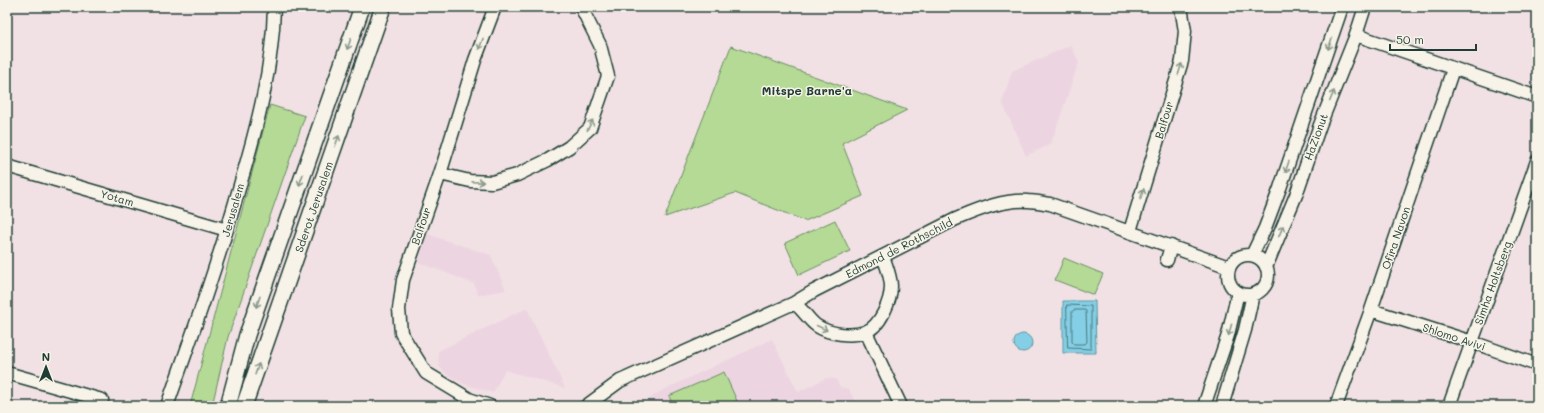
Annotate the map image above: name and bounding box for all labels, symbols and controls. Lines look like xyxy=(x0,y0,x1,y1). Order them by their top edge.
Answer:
scale bar xyxy=(1390,26,1476,52)
text: 50 m xyxy=(1396,31,1424,47)
one-way arrow xyxy=(345,37,353,49)
one-way arrow xyxy=(477,37,485,49)
one-way arrow xyxy=(1325,38,1333,50)
one-way arrow xyxy=(1177,63,1184,76)
district label: Mitspe Barne'a xyxy=(762,82,852,98)
one-way arrow xyxy=(1328,90,1336,102)
street label: Balfour xyxy=(1151,99,1176,141)
street label: HaZionut xyxy=(1300,111,1331,162)
one-way arrow xyxy=(587,119,594,131)
one-way arrow xyxy=(333,135,341,147)
street label: Sderot Jerusalem xyxy=(291,159,336,254)
one-way arrow xyxy=(1283,160,1291,172)
one-way arrow xyxy=(297,173,305,185)
one-way arrow xyxy=(471,178,484,185)
street label: Jerusalem xyxy=(218,181,247,238)
street label: Yotam xyxy=(99,186,136,209)
one-way arrow xyxy=(1139,187,1146,200)
street label: Ofira Navon xyxy=(1378,204,1413,271)
street label: Balfour xyxy=(407,205,434,247)
street label: Edmond de Rothschild xyxy=(843,214,955,281)
one-way arrow xyxy=(1278,225,1286,237)
street label: Simha Holtsberg xyxy=(1470,239,1515,327)
one-way arrow xyxy=(254,296,261,309)
street label: Shlomo Avivi xyxy=(1421,319,1488,354)
one-way arrow xyxy=(1226,323,1233,336)
one-way arrow xyxy=(816,325,828,332)
north arrow xyxy=(26,347,66,387)
text: N xyxy=(42,349,50,364)
one-way arrow xyxy=(254,364,262,376)

